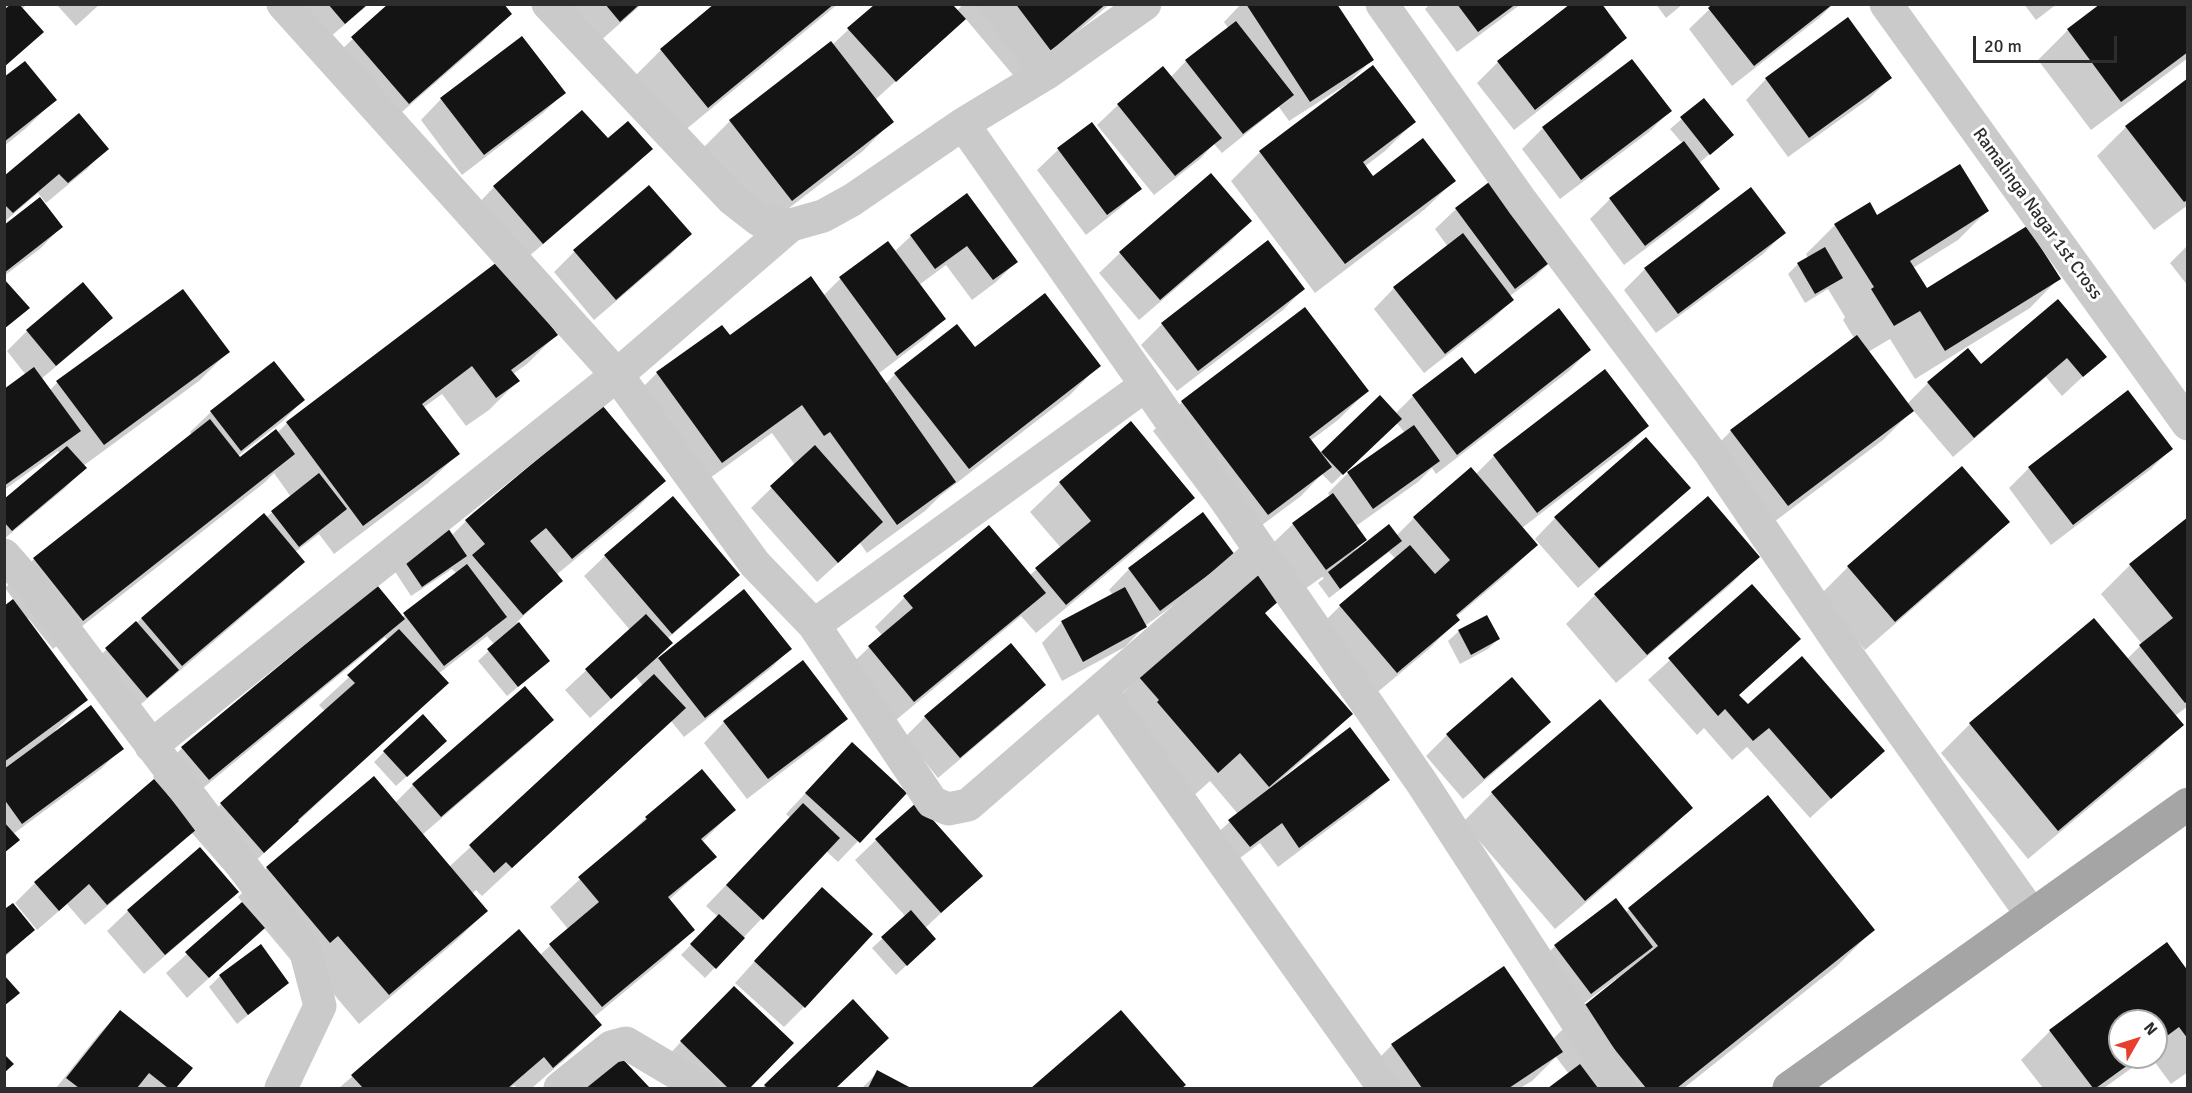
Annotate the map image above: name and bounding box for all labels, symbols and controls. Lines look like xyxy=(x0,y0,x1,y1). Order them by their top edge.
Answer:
scale bar xyxy=(1976,24,2120,62)
text: 20 m xyxy=(1984,35,2022,57)
street label: Ramalinga Nagar 1st Cross xyxy=(1968,124,2106,304)
north arrow xyxy=(2108,1009,2168,1069)
text: N xyxy=(2139,1018,2162,1040)

